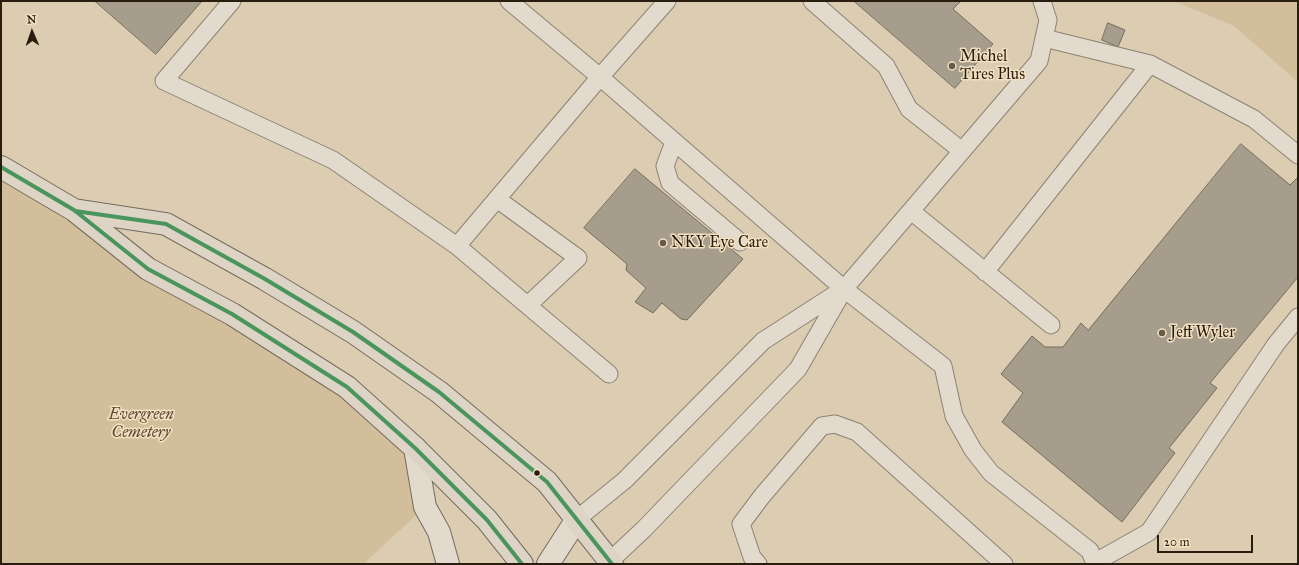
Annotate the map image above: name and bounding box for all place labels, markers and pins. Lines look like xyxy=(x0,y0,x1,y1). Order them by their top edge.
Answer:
place label: Michel Tires Plus xyxy=(960,47,1025,85)
marker: Michel Tires Plus xyxy=(947,61,957,71)
place label: NKY Eye Care xyxy=(671,233,768,253)
marker: NKY Eye Care xyxy=(658,238,668,248)
place label: Jeff Wyler xyxy=(1170,323,1235,343)
marker: Jeff Wyler xyxy=(1157,328,1167,338)
unlabelled marker xyxy=(532,468,542,478)

